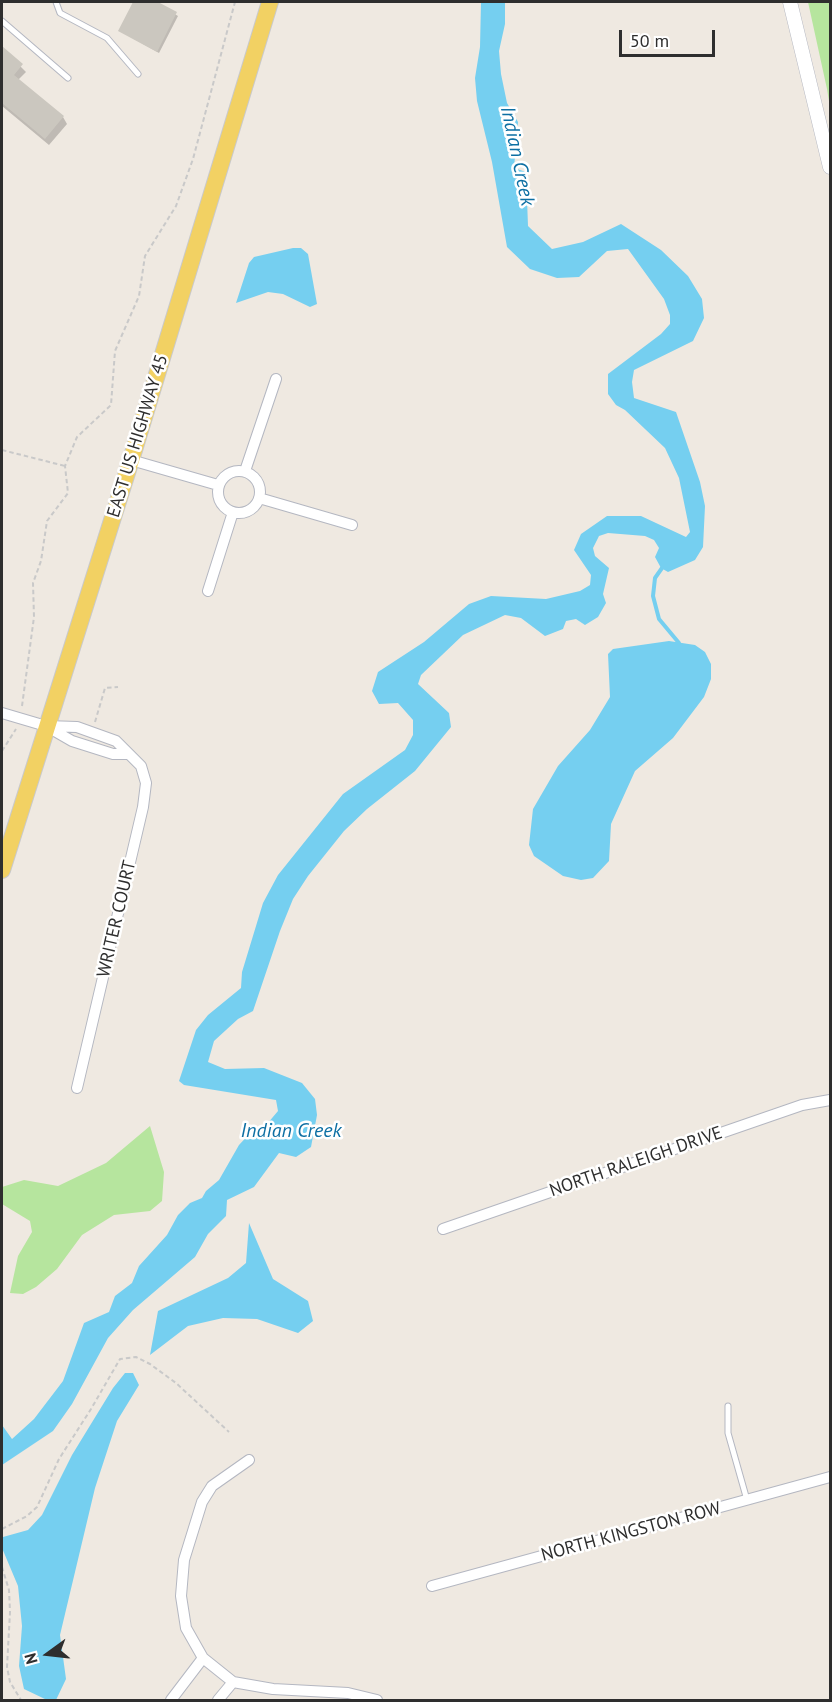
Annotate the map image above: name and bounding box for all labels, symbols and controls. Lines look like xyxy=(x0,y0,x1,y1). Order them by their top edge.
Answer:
scale bar xyxy=(622,18,718,56)
text: 50 m xyxy=(630,29,669,52)
water label: Indian Creek xyxy=(495,104,539,208)
street label: EAST US HIGHWAY 45 xyxy=(103,352,173,520)
street label: WRITER COURT xyxy=(93,858,141,980)
water label: Indian Creek xyxy=(240,1119,342,1143)
street label: NORTH RALEIGH DRIVE xyxy=(547,1122,725,1202)
street label: NORTH KINGSTON ROW xyxy=(539,1498,723,1566)
north arrow xyxy=(18,1624,78,1684)
text: N xyxy=(20,1651,42,1666)

